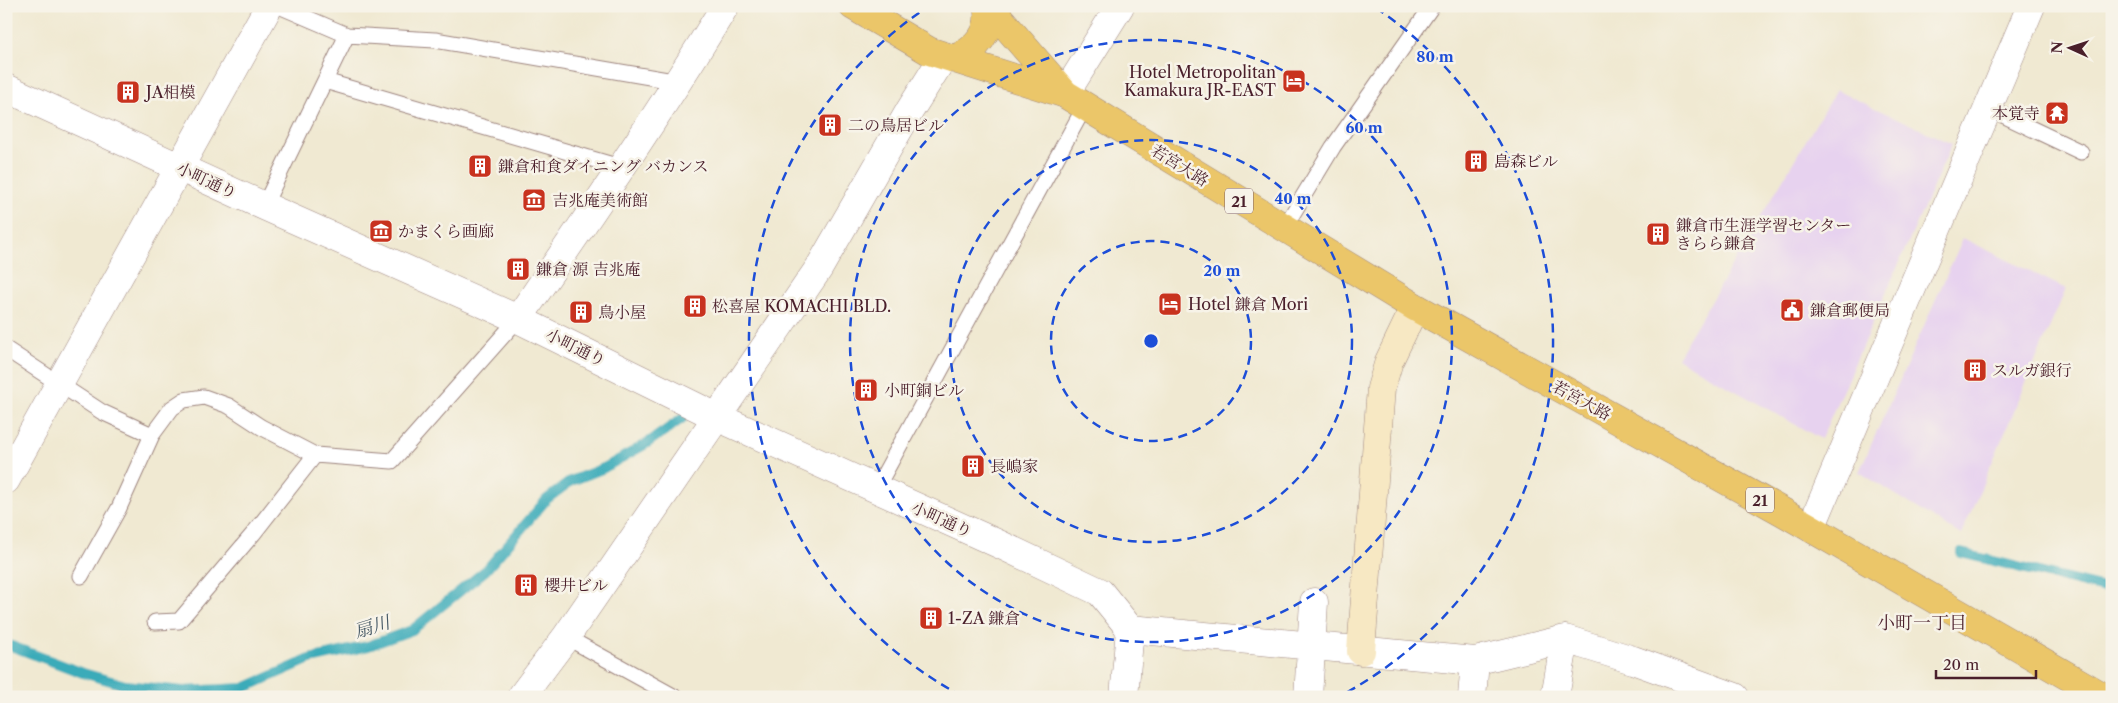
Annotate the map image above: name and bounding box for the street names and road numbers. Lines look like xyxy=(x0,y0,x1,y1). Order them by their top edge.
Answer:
street label: 若宮大路 xyxy=(1148,140,1212,190)
street label: 小町通り xyxy=(174,157,240,203)
road number: 21 xyxy=(1225,188,1253,214)
street label: 小町通り xyxy=(543,324,609,370)
street label: 若宮大路 xyxy=(1549,376,1615,424)
road number: 21 xyxy=(1746,488,1774,512)
street label: 小町通り xyxy=(909,497,975,541)

